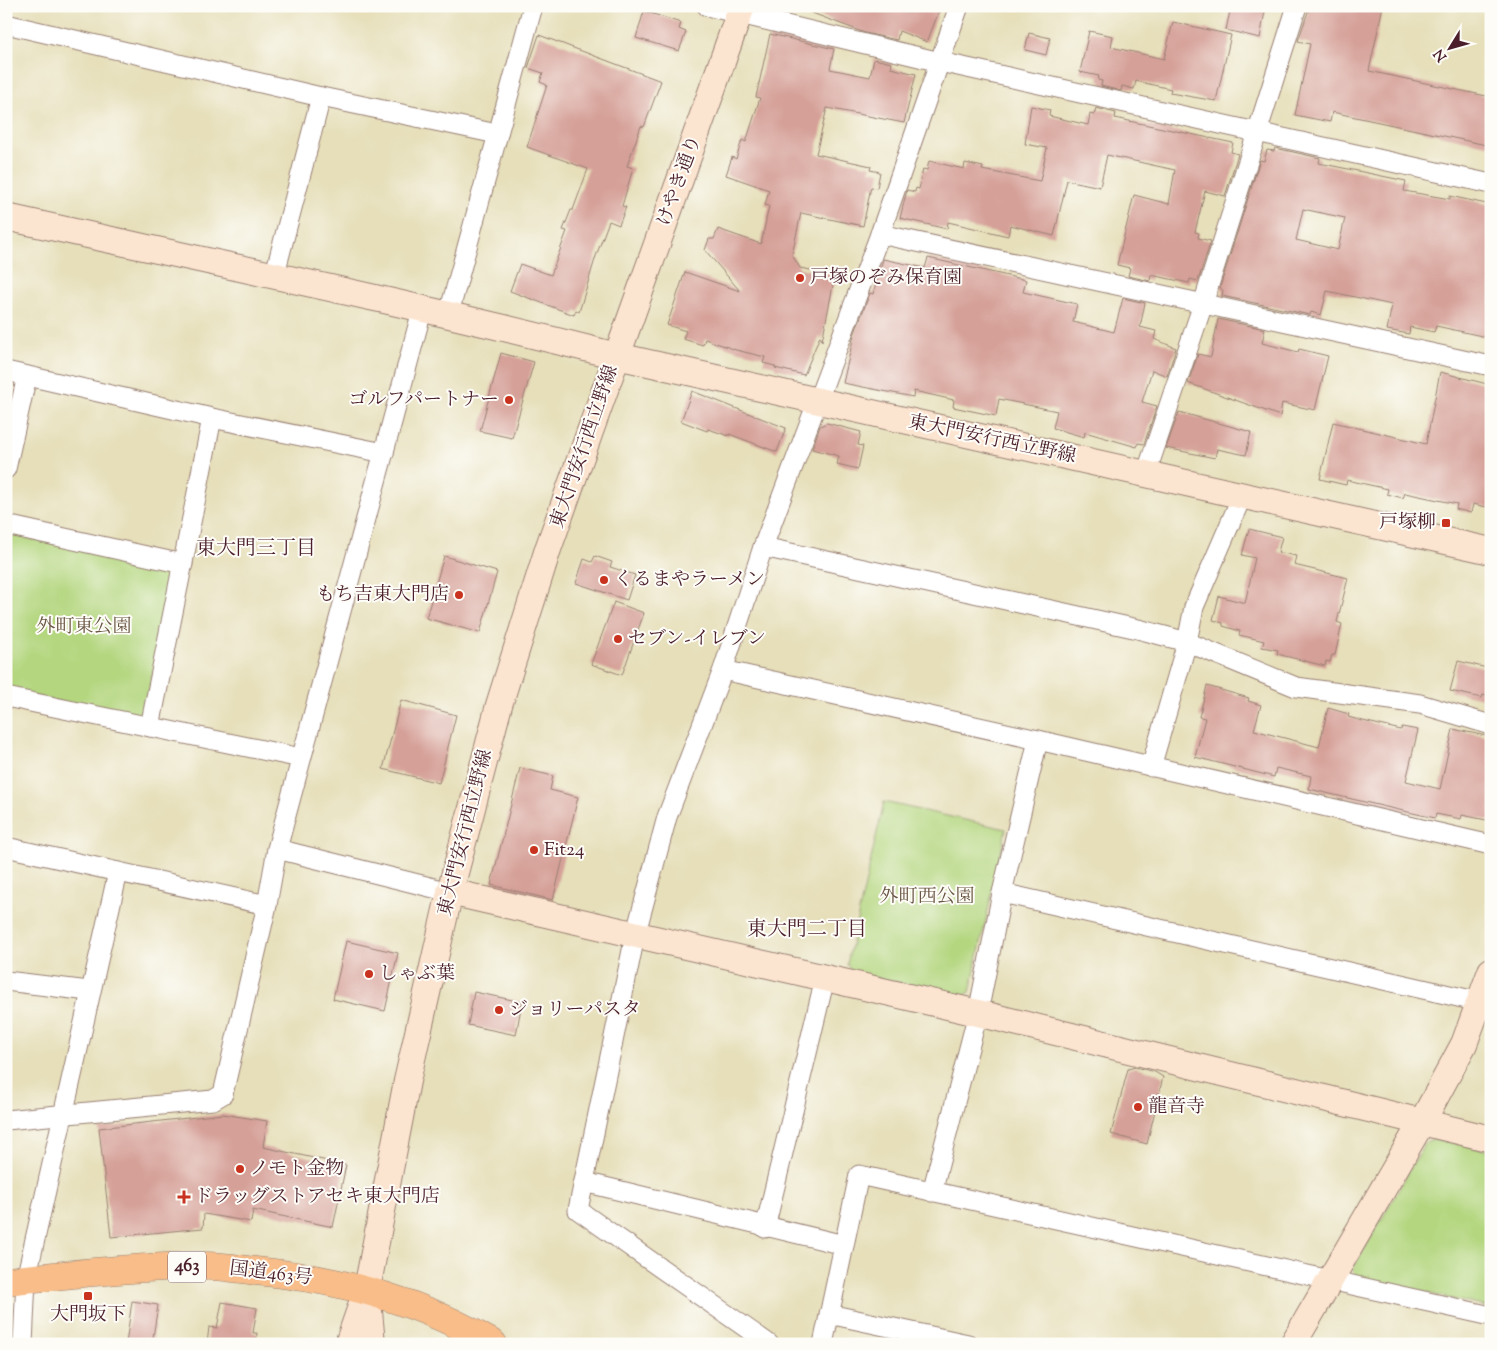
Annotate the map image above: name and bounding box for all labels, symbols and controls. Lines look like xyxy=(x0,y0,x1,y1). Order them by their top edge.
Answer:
north arrow xyxy=(1424,22,1474,72)
text: N xyxy=(1430,44,1453,65)
street label: けやき通り xyxy=(651,132,709,230)
place label: 戸塚のぞみ保育園 xyxy=(810,265,962,292)
marker: 戸塚のぞみ保育園 xyxy=(794,272,806,284)
street label: 東大門安行西立野線 xyxy=(544,362,626,532)
place label: ゴルフパートナー xyxy=(349,387,499,414)
marker: ゴルフパートナー xyxy=(503,394,515,406)
street label: 東大門安行西立野線 xyxy=(906,409,1078,471)
place label: 戸塚柳 xyxy=(1379,510,1436,537)
marker: 戸塚柳 xyxy=(1440,517,1452,529)
district label: 東大門三丁目 xyxy=(196,535,316,564)
place label: くるまやラーメン xyxy=(614,567,765,594)
marker: くるまやラーメン xyxy=(598,574,610,586)
place label: もち吉東大門店 xyxy=(316,582,449,609)
marker: もち吉東大門店 xyxy=(453,589,465,601)
park label: 外町東公園 xyxy=(36,614,132,641)
place label: セブン-イレブン xyxy=(628,626,766,653)
marker: セブン-イレブン xyxy=(612,633,624,645)
street label: 東大門安行西立野線 xyxy=(432,747,500,919)
place label: Fit24 xyxy=(544,837,585,864)
marker: Fit24 xyxy=(528,844,540,856)
park label: 外町西公園 xyxy=(879,884,975,911)
district label: 東大門二丁目 xyxy=(747,916,867,945)
place label: しゃぶ葉 xyxy=(379,961,455,988)
marker: しゃぶ葉 xyxy=(363,968,375,980)
place label: ジョリーパスタ xyxy=(509,997,641,1024)
marker: ジョリーパスタ xyxy=(493,1004,505,1016)
place label: 龍音寺 xyxy=(1148,1094,1205,1121)
marker: 龍音寺 xyxy=(1132,1101,1144,1113)
place label: ノモト金物 xyxy=(250,1156,344,1183)
marker: ノモト金物 xyxy=(234,1163,246,1175)
place label: ドラッグストアセキ東大門店 xyxy=(194,1184,440,1211)
marker: ドラッグストアセキ東大門店 xyxy=(178,1191,190,1203)
road number: 463 xyxy=(168,1252,206,1282)
street label: 国道463号 xyxy=(228,1256,314,1292)
marker: 大門坂下 xyxy=(82,1290,94,1302)
place label: 大門坂下 xyxy=(50,1302,126,1329)

